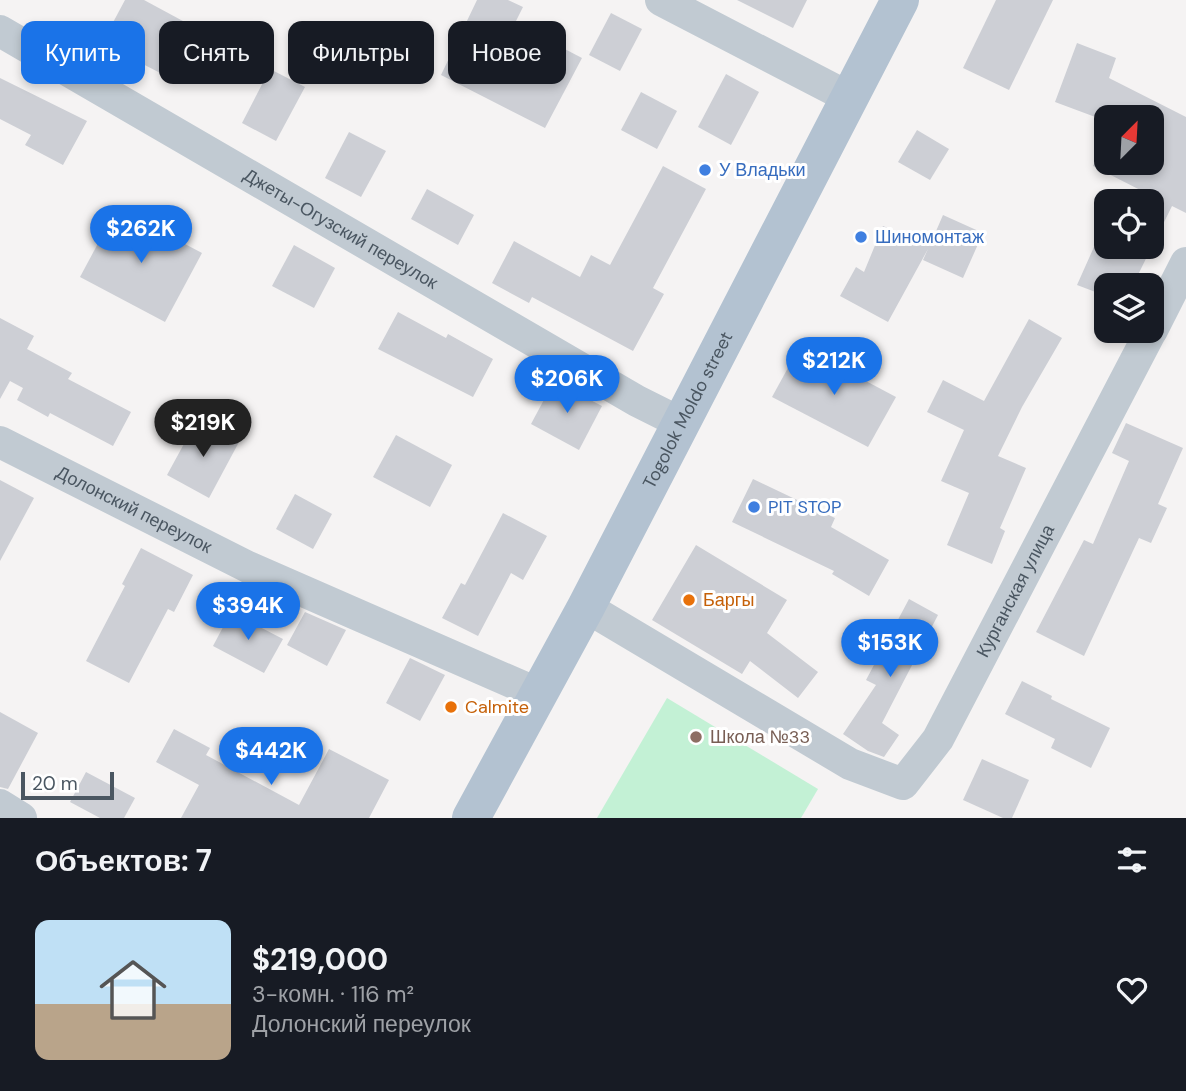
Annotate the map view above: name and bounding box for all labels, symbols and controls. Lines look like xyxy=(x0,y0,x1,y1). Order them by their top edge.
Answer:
chip: Купить xyxy=(21,21,145,84)
chip: Снять xyxy=(159,21,274,84)
chip: Фильтры xyxy=(288,21,434,84)
chip: Новое xyxy=(448,21,566,84)
north arrow xyxy=(1094,105,1164,175)
map controls xyxy=(1094,105,1164,343)
place label: У Владьки xyxy=(719,158,806,182)
marker: У Владьки xyxy=(697,162,713,178)
street label: Джеты-Огузский переулок xyxy=(239,163,442,295)
button: locate xyxy=(1094,189,1164,259)
pin: $262K xyxy=(92,205,190,265)
text: $262K xyxy=(106,213,176,243)
place label: Шиномонтаж xyxy=(875,225,984,249)
marker: Шиномонтаж xyxy=(853,229,869,245)
button: layers xyxy=(1094,273,1164,343)
street label: Togolok Moldo street xyxy=(637,327,738,493)
pin: $212K xyxy=(785,338,883,397)
text: $212K xyxy=(802,345,866,375)
pin: $206K xyxy=(518,356,616,415)
text: $206K xyxy=(531,363,603,393)
pin: $219K xyxy=(154,400,252,459)
text: $219K xyxy=(170,407,236,437)
street label: Долонский переулок xyxy=(52,460,216,559)
place label: PIT STOP xyxy=(768,495,842,519)
marker: PIT STOP xyxy=(746,499,762,515)
street label: Курганская улица xyxy=(971,519,1060,661)
pin: $394K xyxy=(199,582,297,642)
place label: Баргы xyxy=(703,588,754,612)
text: $394K xyxy=(212,590,284,620)
marker: Баргы xyxy=(681,592,697,608)
pin: $153K xyxy=(841,620,939,679)
text: $153K xyxy=(857,627,923,657)
place label: Calmite xyxy=(465,695,529,719)
marker: Calmite xyxy=(443,699,459,715)
place label: Школа №33 xyxy=(710,725,810,749)
pin: $442K xyxy=(222,728,320,787)
marker: Школа №33 xyxy=(688,729,704,745)
text: $442K xyxy=(235,735,307,765)
scale bar xyxy=(21,769,114,801)
text: 20 m xyxy=(32,771,78,796)
text: Объектов: 7 xyxy=(35,841,212,880)
icon: filters xyxy=(1113,841,1151,879)
text: $219,000 xyxy=(252,940,388,979)
icon: home xyxy=(91,948,175,1032)
icon: heart xyxy=(1113,971,1151,1009)
text: 3-комн. · 116 m² xyxy=(252,979,414,1009)
text: Долонский переулок xyxy=(252,1009,471,1039)

